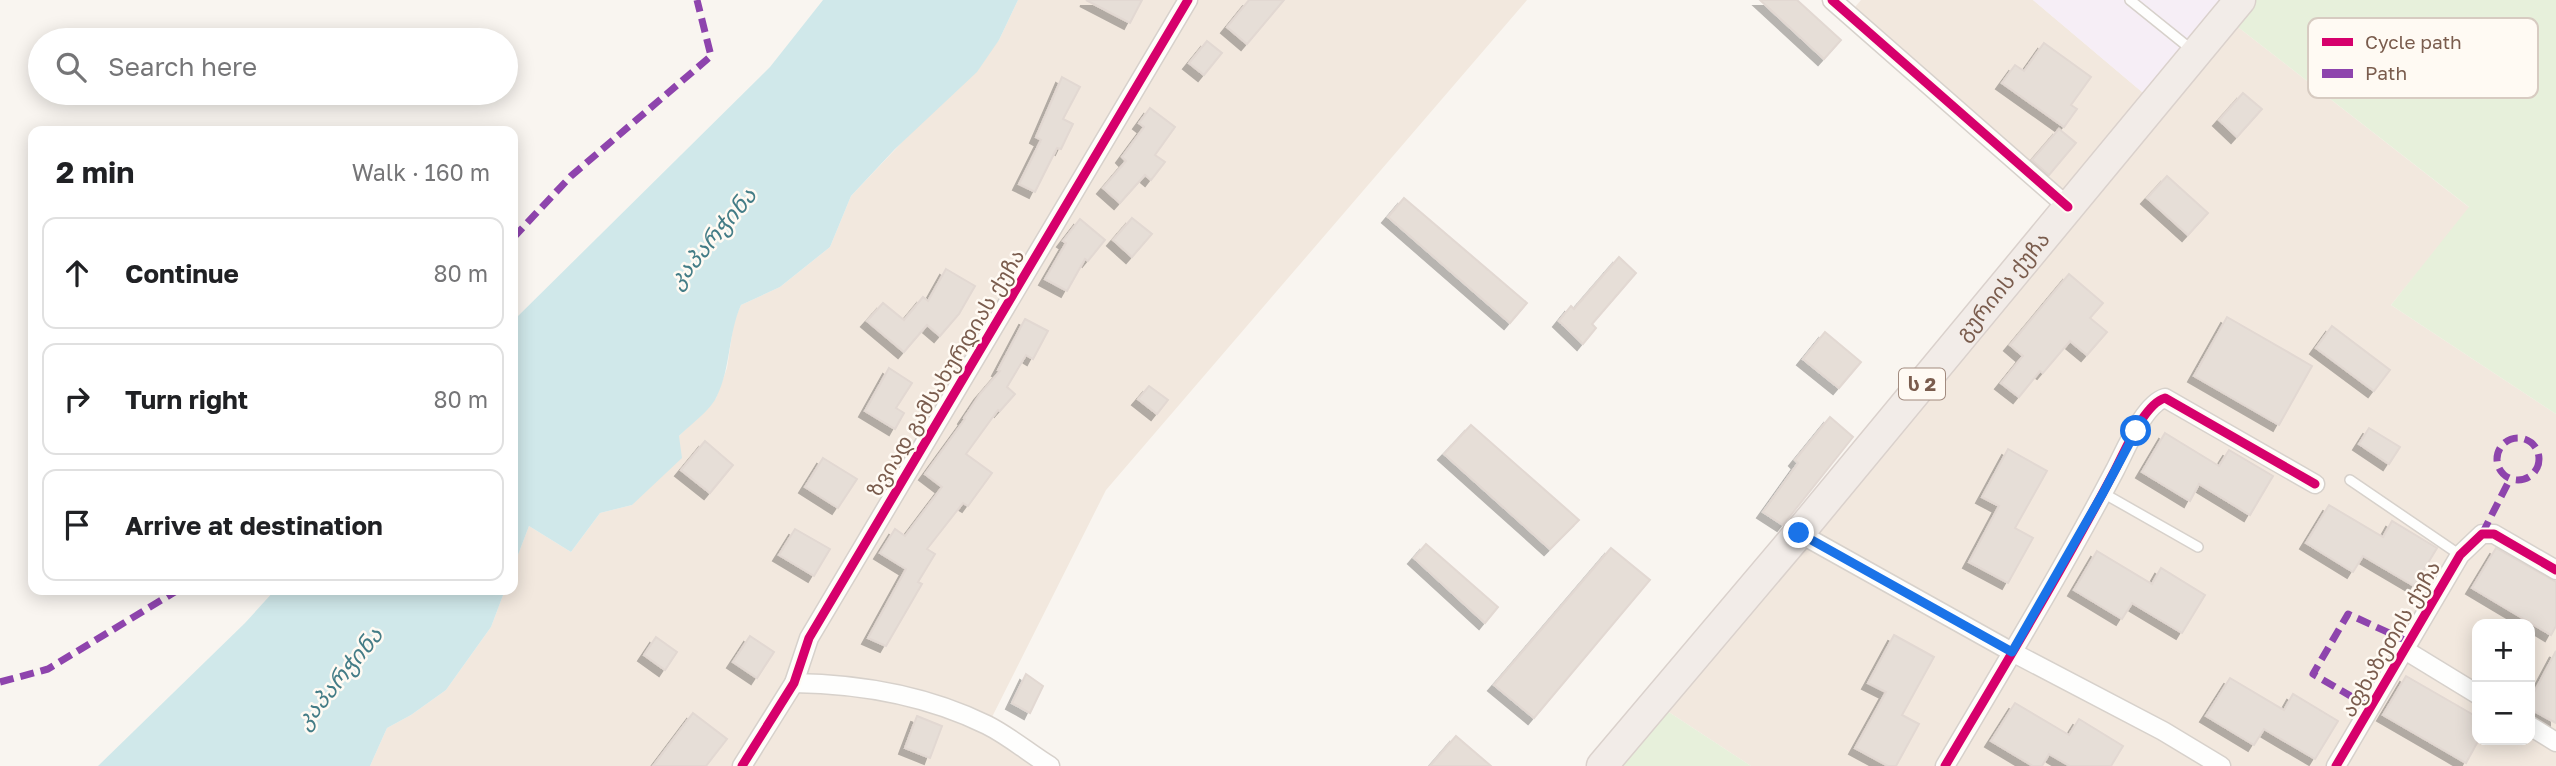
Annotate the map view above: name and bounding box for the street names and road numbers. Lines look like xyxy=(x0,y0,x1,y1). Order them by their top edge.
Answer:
street label: გურიის ქუჩა xyxy=(1950,226,2055,346)
street label: ზვიად გამსახურდიას ქუჩა xyxy=(861,244,1030,501)
road number: ს 2 xyxy=(1899,368,1945,400)
street label: აფხაზეთის ქუჩა xyxy=(2335,556,2445,721)

